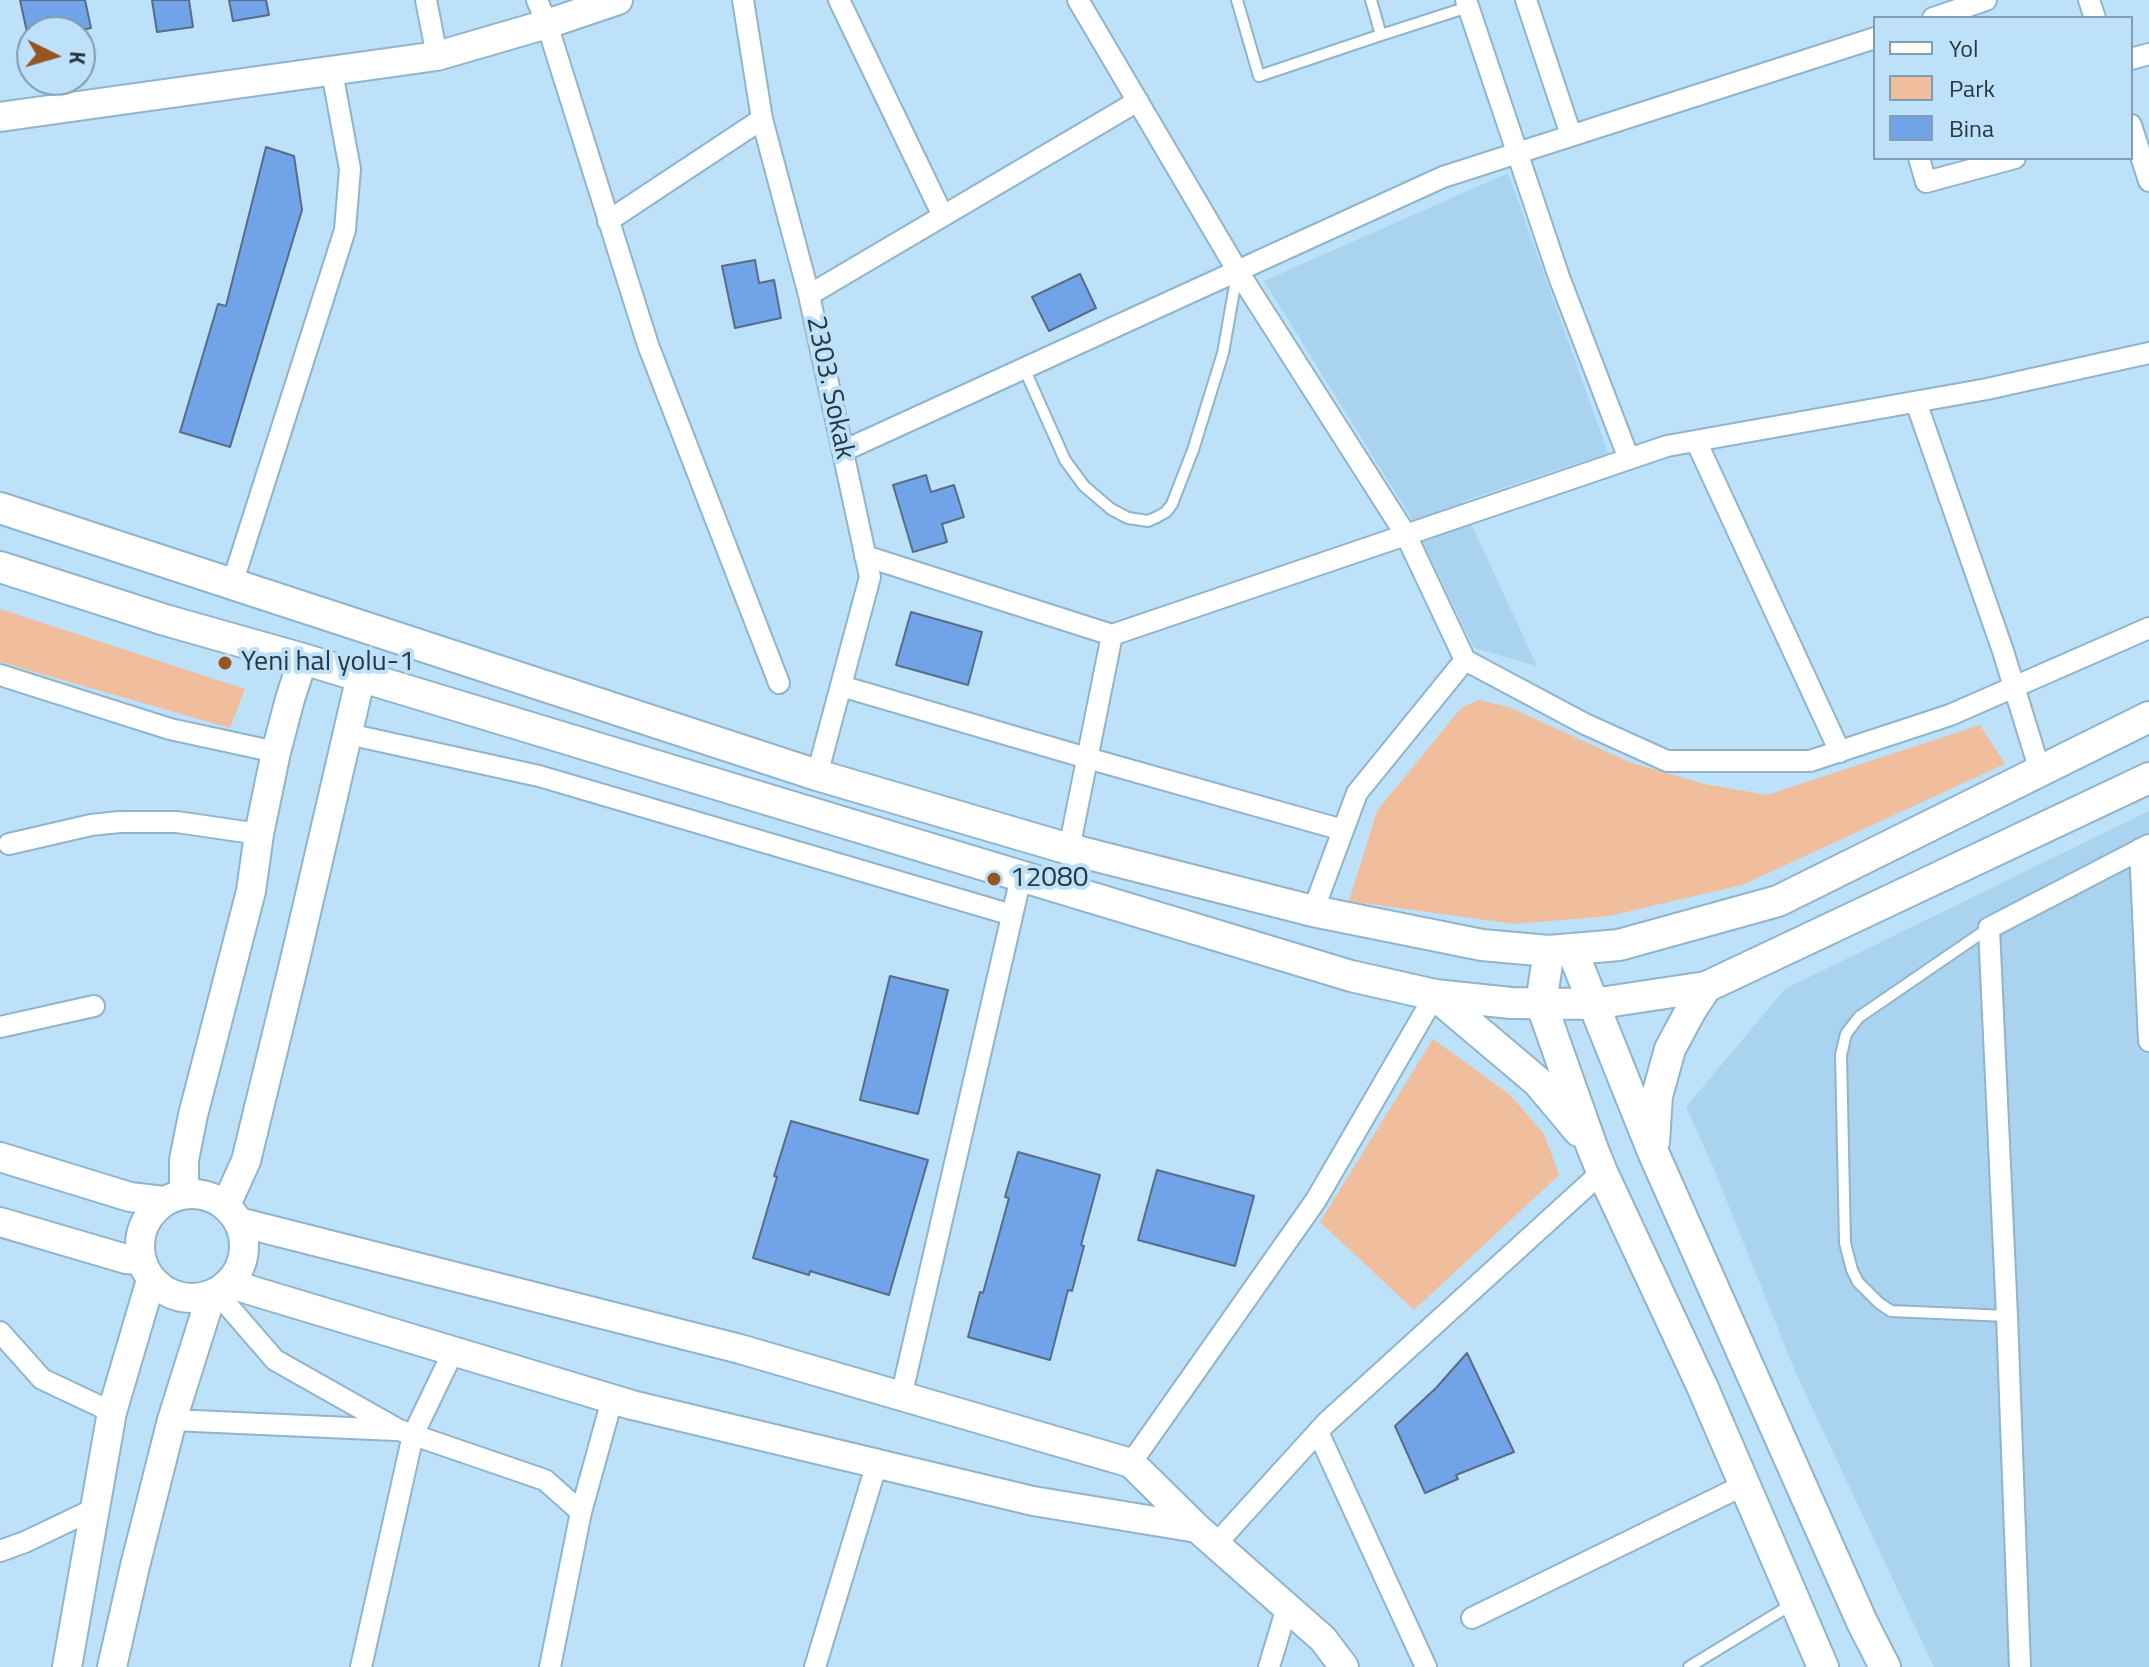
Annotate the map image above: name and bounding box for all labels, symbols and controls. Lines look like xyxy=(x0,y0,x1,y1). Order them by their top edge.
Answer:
north arrow xyxy=(16,16,96,96)
legend xyxy=(1873,16,2133,160)
text: Yol xyxy=(1949,30,1978,66)
text: K xyxy=(60,50,95,66)
text: Park xyxy=(1949,70,1995,106)
text: Bina xyxy=(1949,110,1994,146)
street label: 2303. Sokak xyxy=(797,313,861,463)
place label: Yeni hal yolu-1 xyxy=(241,646,415,680)
marker: Yeni hal yolu-1 xyxy=(216,654,234,672)
place label: 12080 xyxy=(1010,862,1088,896)
marker: 12080 xyxy=(985,870,1003,888)

